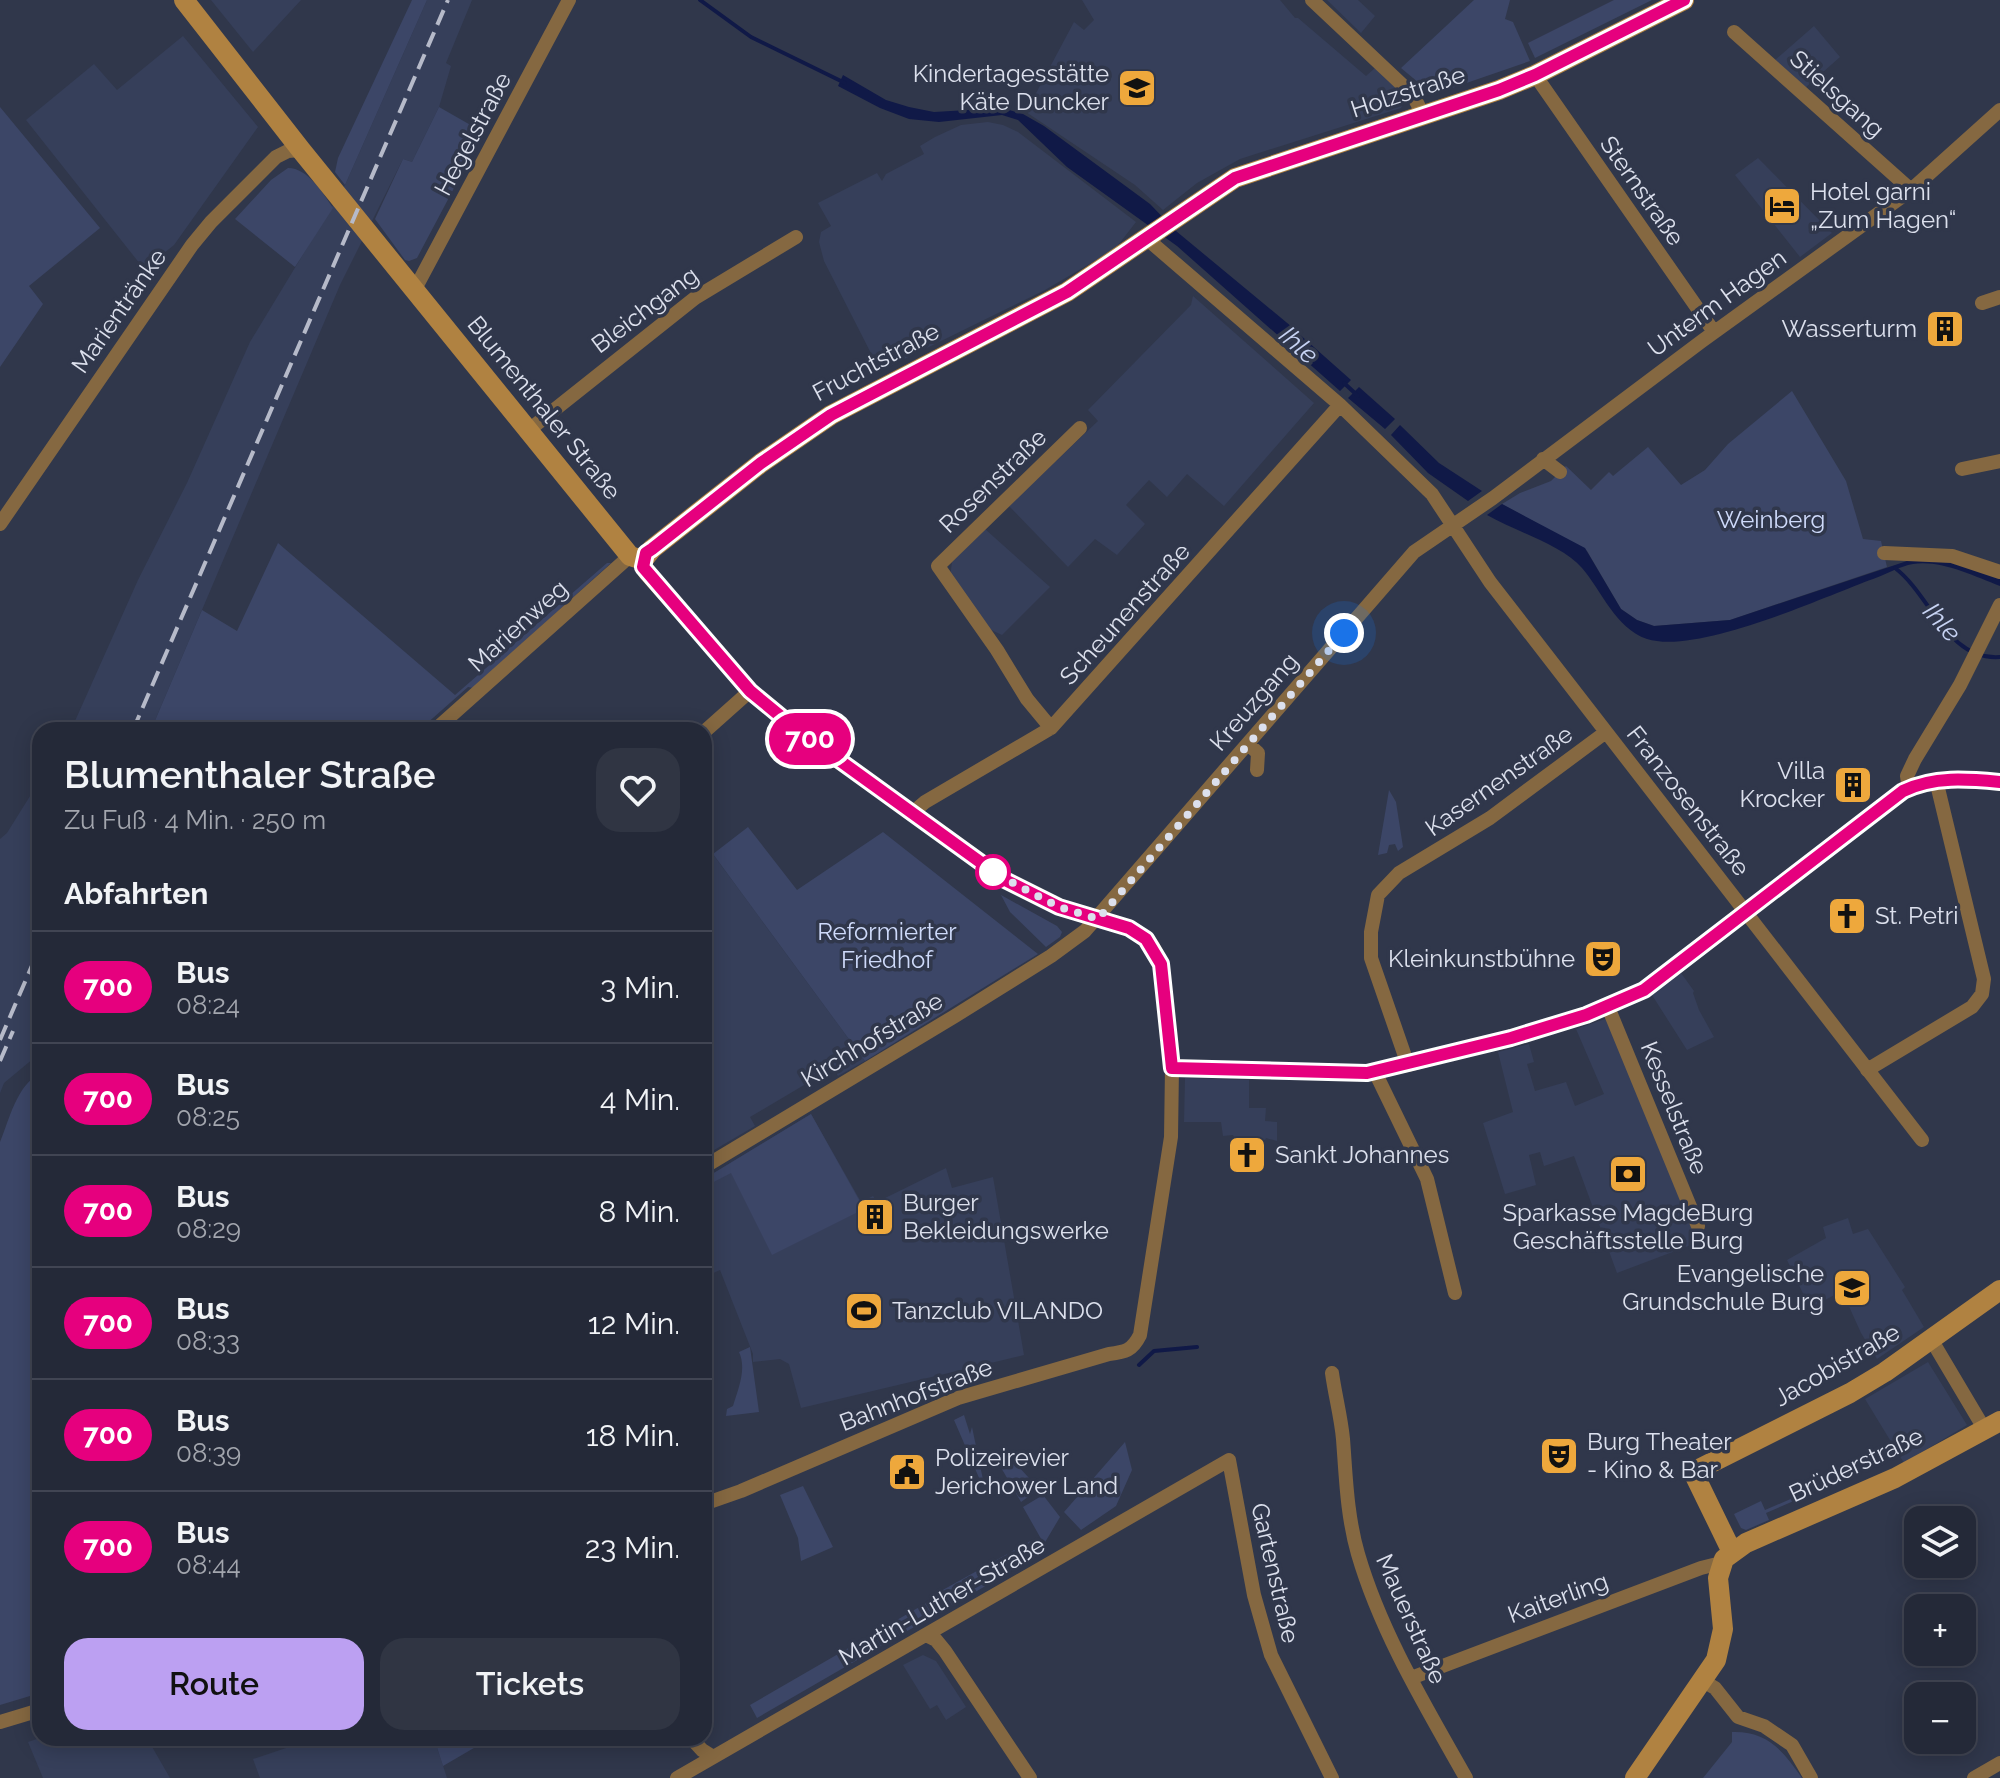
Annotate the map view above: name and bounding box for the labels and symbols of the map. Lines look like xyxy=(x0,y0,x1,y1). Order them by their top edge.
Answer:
street label: Stielsgang xyxy=(1784,44,1890,143)
place label: Kindertagesstätte Käte Duncker xyxy=(913,59,1110,116)
street label: Holzstraße xyxy=(1347,59,1469,124)
street label: Hegelstraße xyxy=(428,67,517,200)
school or university icon: Kindertagesstätte Käte Duncker xyxy=(1116,67,1158,109)
street label: Sternstraße xyxy=(1594,130,1691,251)
place label: Hotel garni „Zum Hagen“ xyxy=(1810,177,1956,234)
hotel icon: Hotel garni „Zum Hagen“ xyxy=(1761,185,1803,227)
street label: Marientränke xyxy=(65,243,172,379)
street label: Unterm Hagen xyxy=(1642,243,1792,363)
street label: Bleichgang xyxy=(586,260,704,359)
building icon: Wasserturm xyxy=(1924,308,1966,350)
street label: Blumenthaler Straße xyxy=(461,310,627,505)
place label: Wasserturm xyxy=(1782,314,1917,343)
street label: Fruchtstraße xyxy=(807,316,944,407)
water label: Ihle xyxy=(1274,320,1325,370)
street label: Rosenstraße xyxy=(933,422,1052,539)
park label: Weinberg xyxy=(1717,505,1825,534)
street label: Scheunenstraße xyxy=(1053,537,1196,690)
street label: Marienweg xyxy=(462,574,573,678)
water label: Ihle xyxy=(1917,597,1967,648)
your location xyxy=(1324,613,1364,653)
street label: Kreuzgang xyxy=(1203,647,1304,757)
line badge: 700 xyxy=(764,713,856,765)
street label: Kasernenstraße xyxy=(1420,719,1578,842)
street label: Franzosenstraße xyxy=(1621,720,1756,882)
place label: Villa Krocker xyxy=(1739,756,1826,813)
building icon: Villa Krocker xyxy=(1832,764,1874,806)
unlabelled marker xyxy=(976,855,1010,889)
church icon: St. Petri xyxy=(1826,895,1868,937)
place label: St. Petri xyxy=(1875,901,1958,930)
park label: Reformierter Friedhof xyxy=(817,917,957,974)
theatre icon: Kleinkunstbühne xyxy=(1582,938,1624,980)
place label: Kleinkunstbühne xyxy=(1388,944,1575,973)
street label: Kirchhofstraße xyxy=(796,986,948,1093)
street label: Kesselstraße xyxy=(1635,1037,1714,1179)
church icon: Sankt Johannes xyxy=(1226,1134,1268,1176)
place label: Sankt Johannes xyxy=(1275,1140,1449,1169)
bank icon: Sparkasse MagdeBurg Geschäftsstelle Burg xyxy=(1607,1153,1649,1195)
place label: Burger Bekleidungswerke xyxy=(903,1188,1109,1245)
building icon: Burger Bekleidungswerke xyxy=(854,1196,896,1238)
place label: Sparkasse MagdeBurg Geschäftsstelle Burg xyxy=(1503,1198,1753,1255)
place label: Evangelische Grundschule Burg xyxy=(1622,1259,1824,1316)
school or university icon: Evangelische Grundschule Burg xyxy=(1831,1267,1873,1309)
sports icon: Tanzclub VILANDO xyxy=(843,1290,885,1332)
place label: Tanzclub VILANDO xyxy=(892,1296,1103,1325)
street label: Jacobistraße xyxy=(1769,1317,1905,1412)
street label: Bahnhofstraße xyxy=(835,1352,996,1437)
street label: Brüderstraße xyxy=(1784,1421,1927,1508)
place label: Burg Theater - Kino & Bar xyxy=(1587,1427,1732,1484)
theatre icon: Burg Theater - Kino & Bar xyxy=(1538,1435,1580,1477)
place label: Polizeirevier Jerichower Land xyxy=(935,1443,1118,1500)
public building icon: Polizeirevier Jerichower Land xyxy=(886,1451,928,1493)
street label: Gartenstraße xyxy=(1245,1500,1306,1646)
street label: Martin-Luther-Straße xyxy=(834,1530,1050,1671)
street label: Mauerstraße xyxy=(1370,1549,1453,1688)
street label: Kaiterling xyxy=(1504,1566,1612,1629)

